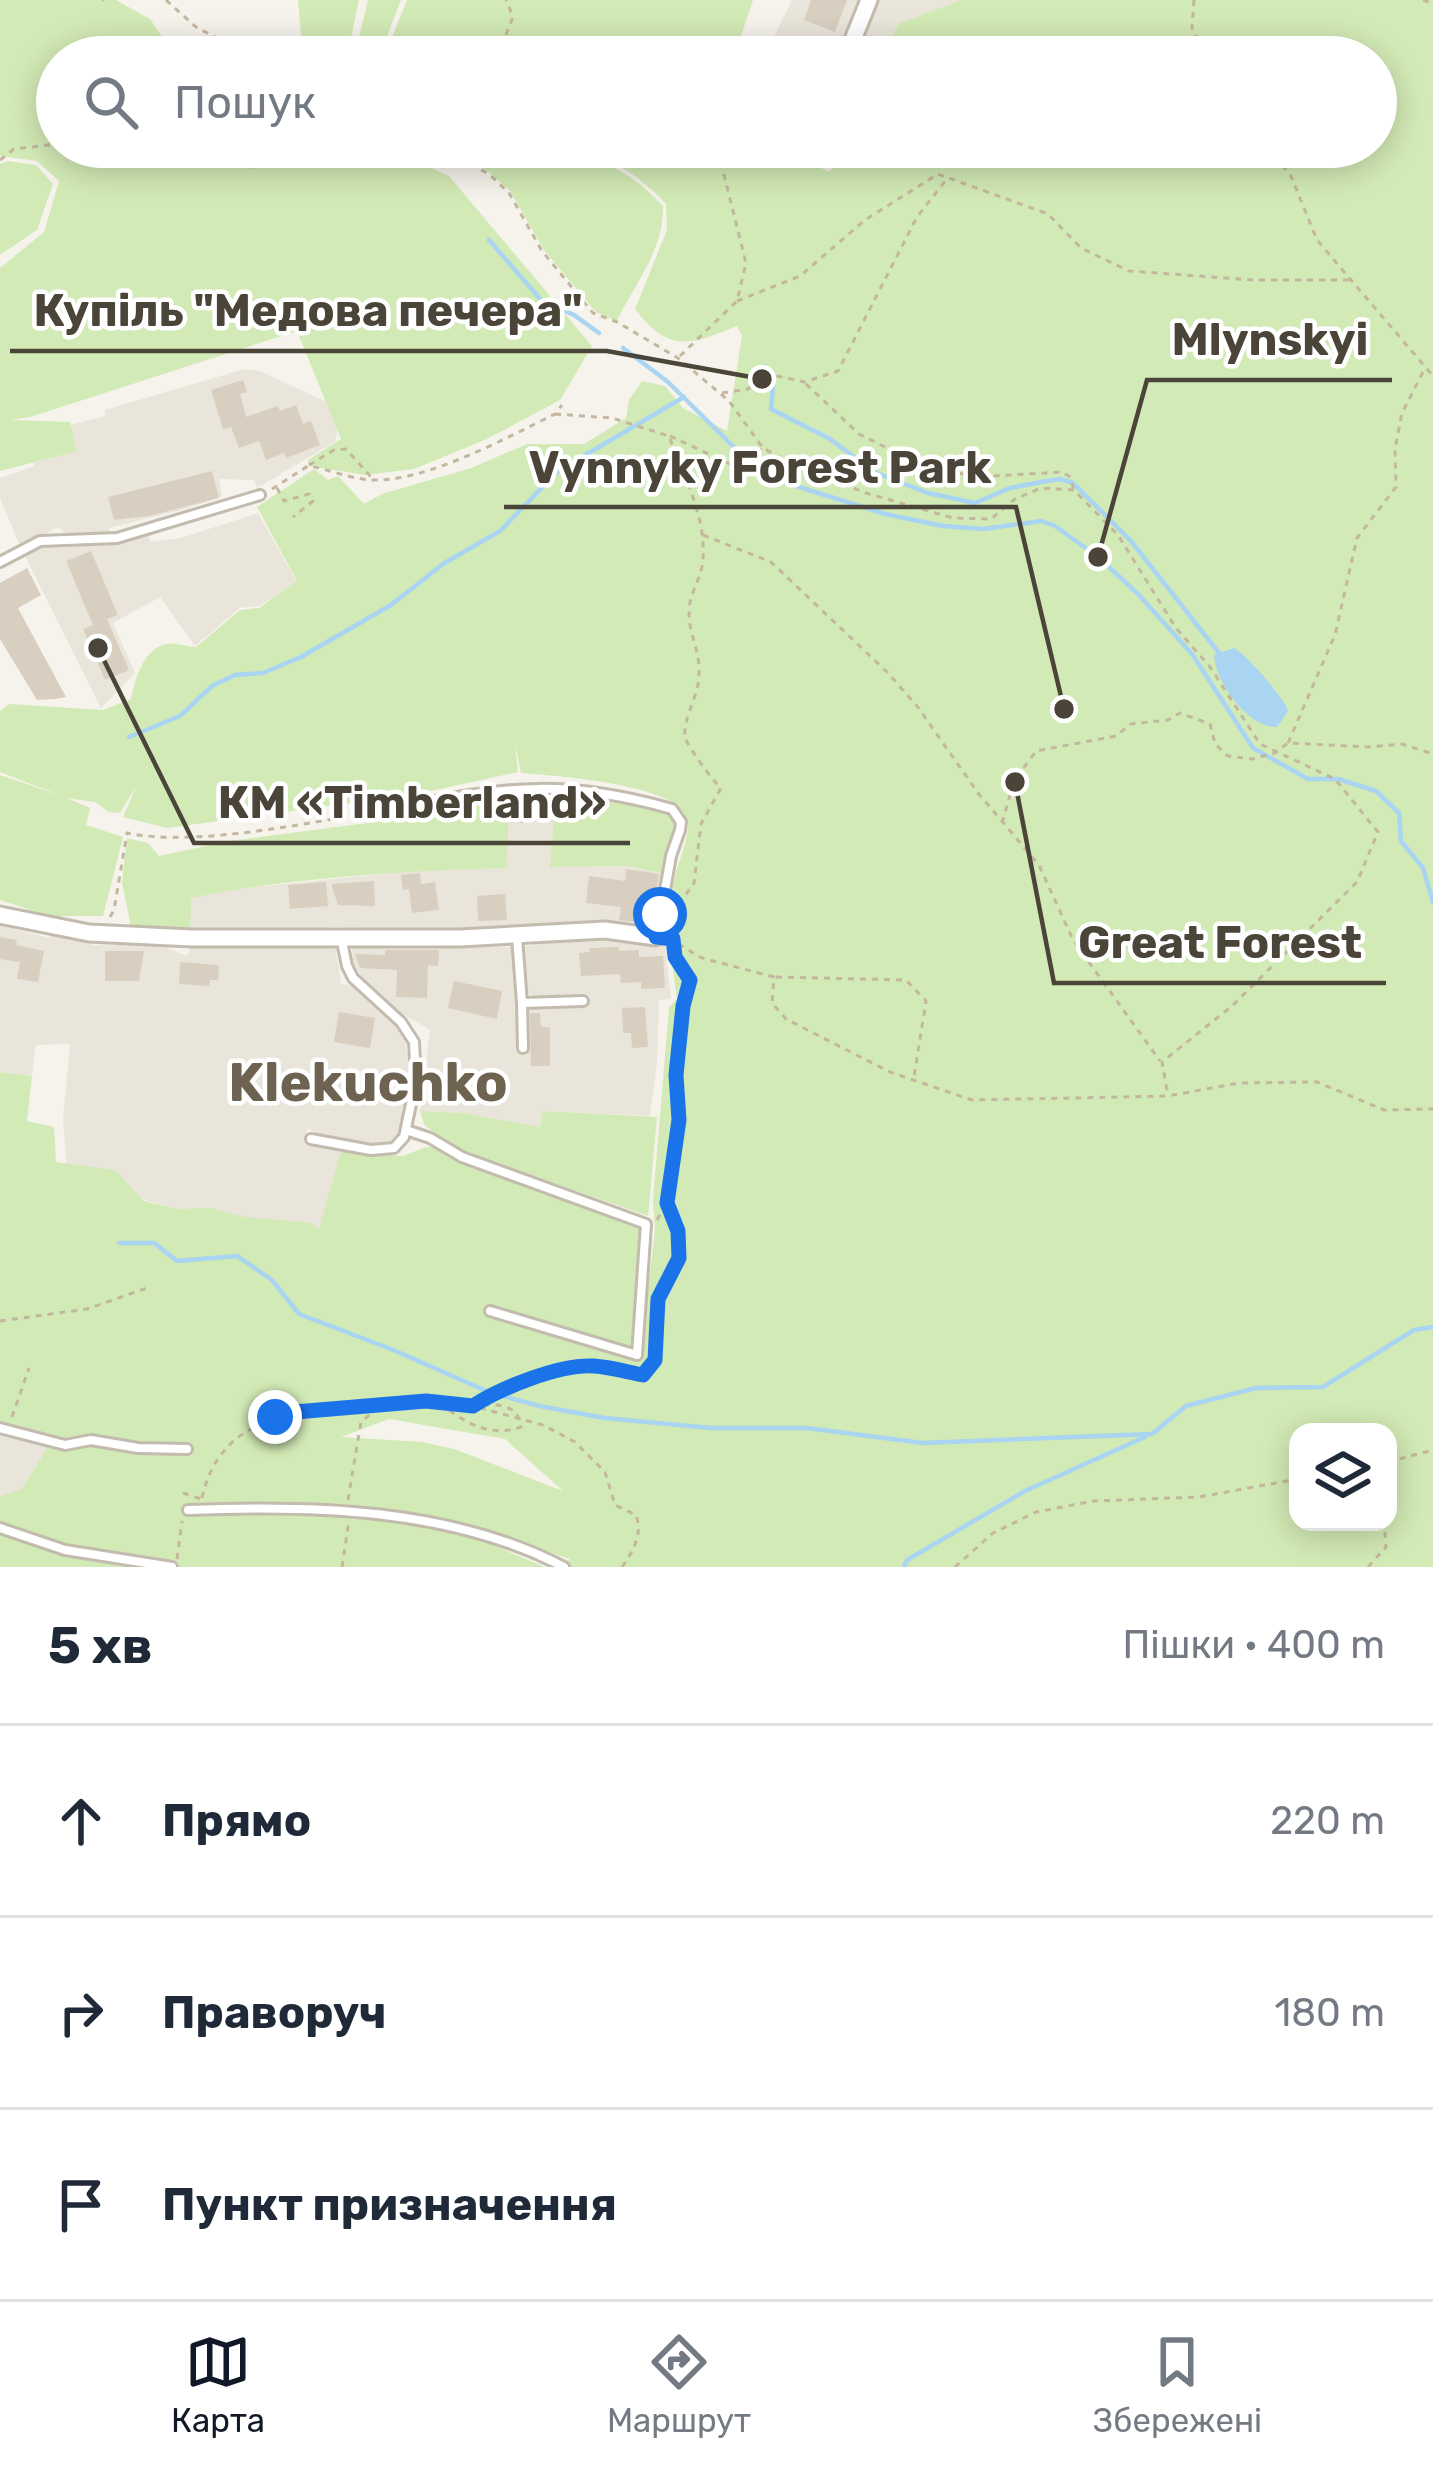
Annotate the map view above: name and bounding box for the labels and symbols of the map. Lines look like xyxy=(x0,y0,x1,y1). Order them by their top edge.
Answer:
callout: Купіль "Медова печера" xyxy=(10,270,607,351)
text: Купіль "Медова печера" xyxy=(33,284,583,337)
callout: Mlynskyi xyxy=(1147,299,1392,380)
text: Mlynskyi xyxy=(1172,313,1368,366)
callout: Vynnyky Forest Park xyxy=(504,426,1016,507)
text: Vynnyky Forest Park xyxy=(528,441,992,494)
callout: КМ «Timberland» xyxy=(194,762,630,843)
text: КМ «Timberland» xyxy=(218,776,606,829)
route start xyxy=(633,887,687,941)
callout: Great Forest xyxy=(1054,902,1386,983)
text: Great Forest xyxy=(1078,916,1362,969)
district label: Klekuchko xyxy=(228,1051,508,1115)
route end xyxy=(248,1390,302,1444)

